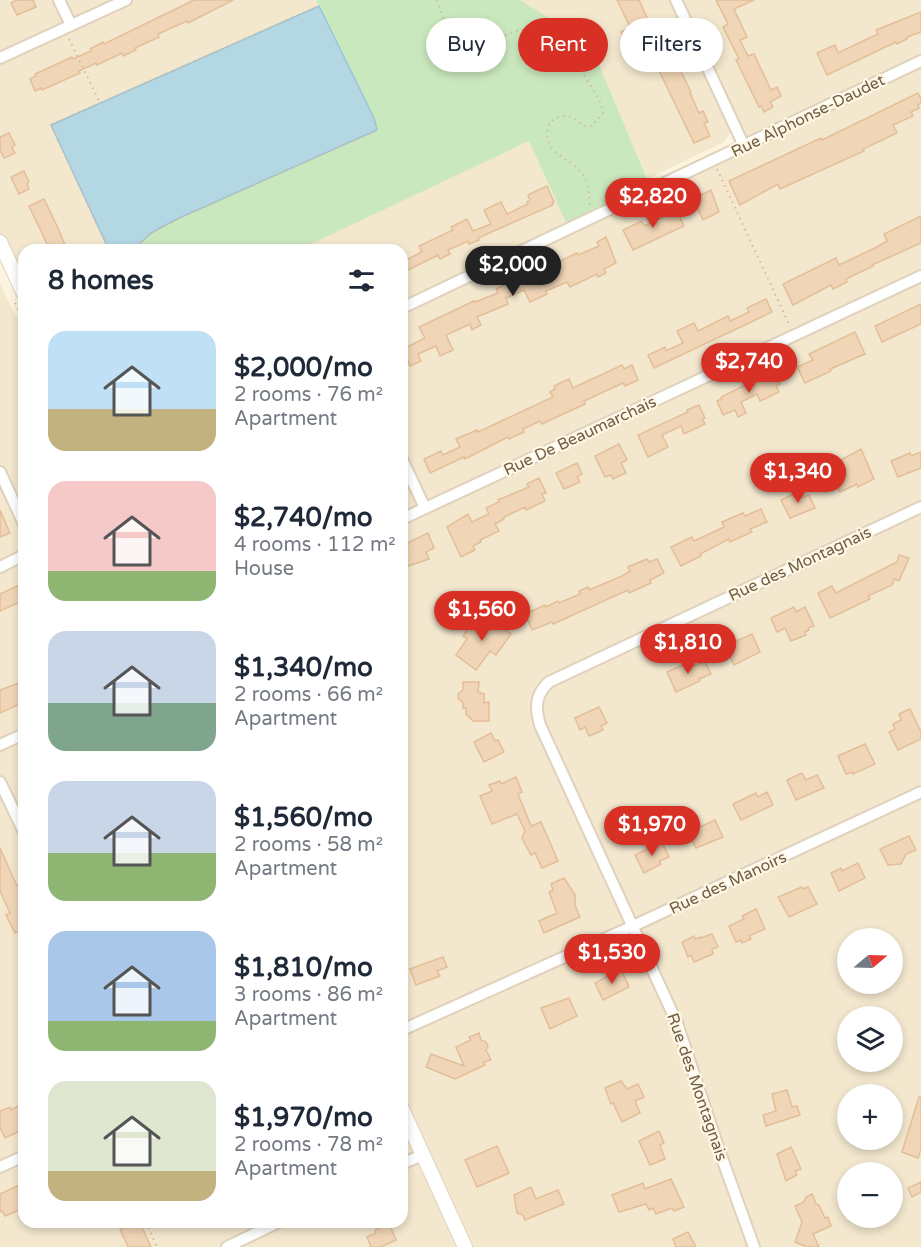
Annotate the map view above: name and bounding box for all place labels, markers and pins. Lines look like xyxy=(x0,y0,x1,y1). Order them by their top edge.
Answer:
pin: $2,820 xyxy=(604,178,702,229)
pin: $2,000 xyxy=(464,246,562,297)
pin: $2,740 xyxy=(700,343,798,394)
pin: $1,340 xyxy=(749,453,847,504)
pin: $1,560 xyxy=(433,591,531,642)
pin: $1,810 xyxy=(639,624,737,675)
pin: $1,970 xyxy=(603,806,701,857)
pin: $1,530 xyxy=(563,934,661,985)

